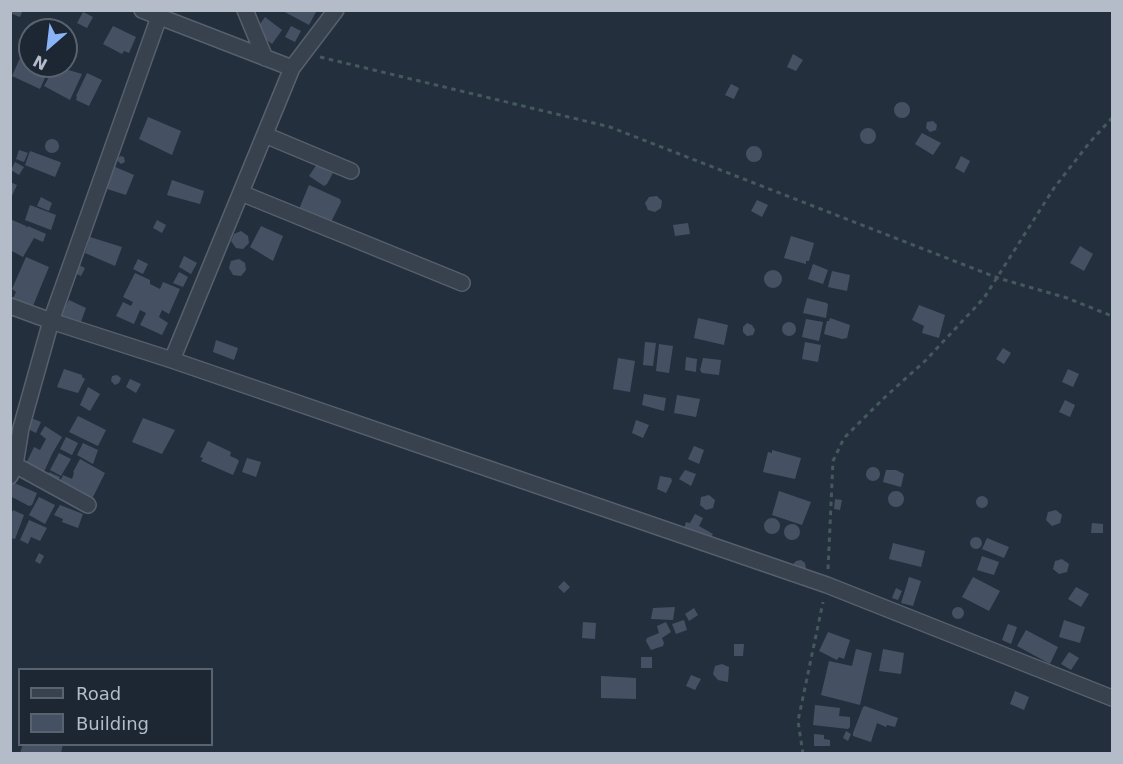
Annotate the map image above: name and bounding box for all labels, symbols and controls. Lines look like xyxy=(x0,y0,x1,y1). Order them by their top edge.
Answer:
north arrow xyxy=(18,18,78,78)
text: N xyxy=(30,51,51,74)
legend xyxy=(18,668,213,746)
text: Road xyxy=(76,683,121,704)
text: Building xyxy=(76,713,149,734)

